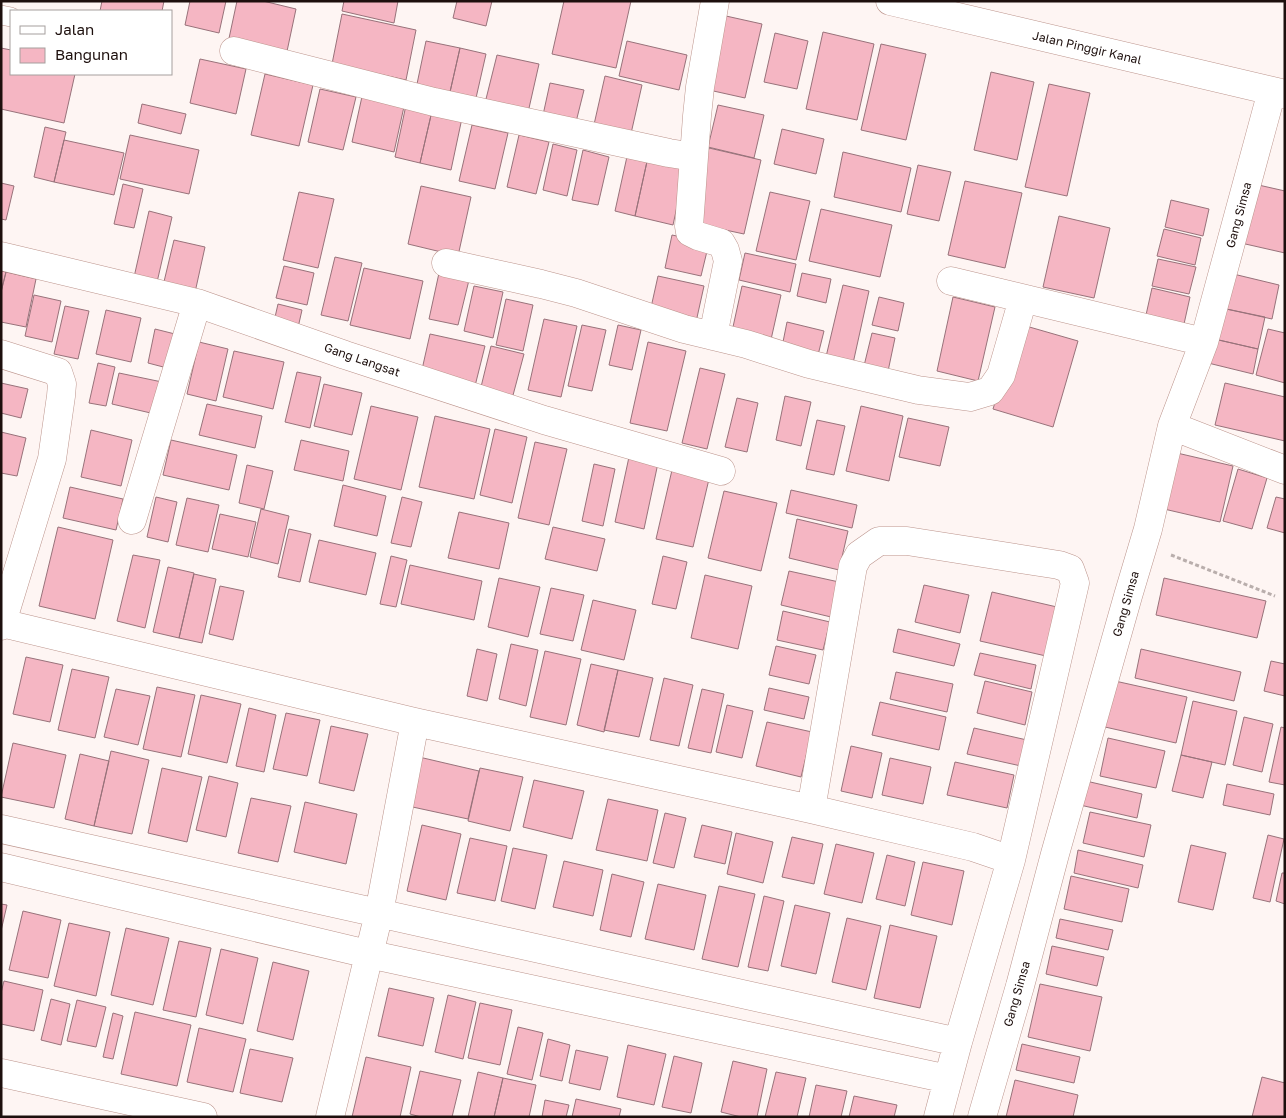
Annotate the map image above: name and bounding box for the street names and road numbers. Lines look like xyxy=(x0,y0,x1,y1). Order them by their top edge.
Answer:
street label: Jalan Pinggir Kanal xyxy=(1031,28,1143,67)
street label: Gang Simsa xyxy=(1223,180,1255,249)
street label: Gang Langsat xyxy=(322,340,402,380)
street label: Gang Simsa xyxy=(1109,569,1142,638)
street label: Gang Simsa xyxy=(1000,959,1033,1028)

